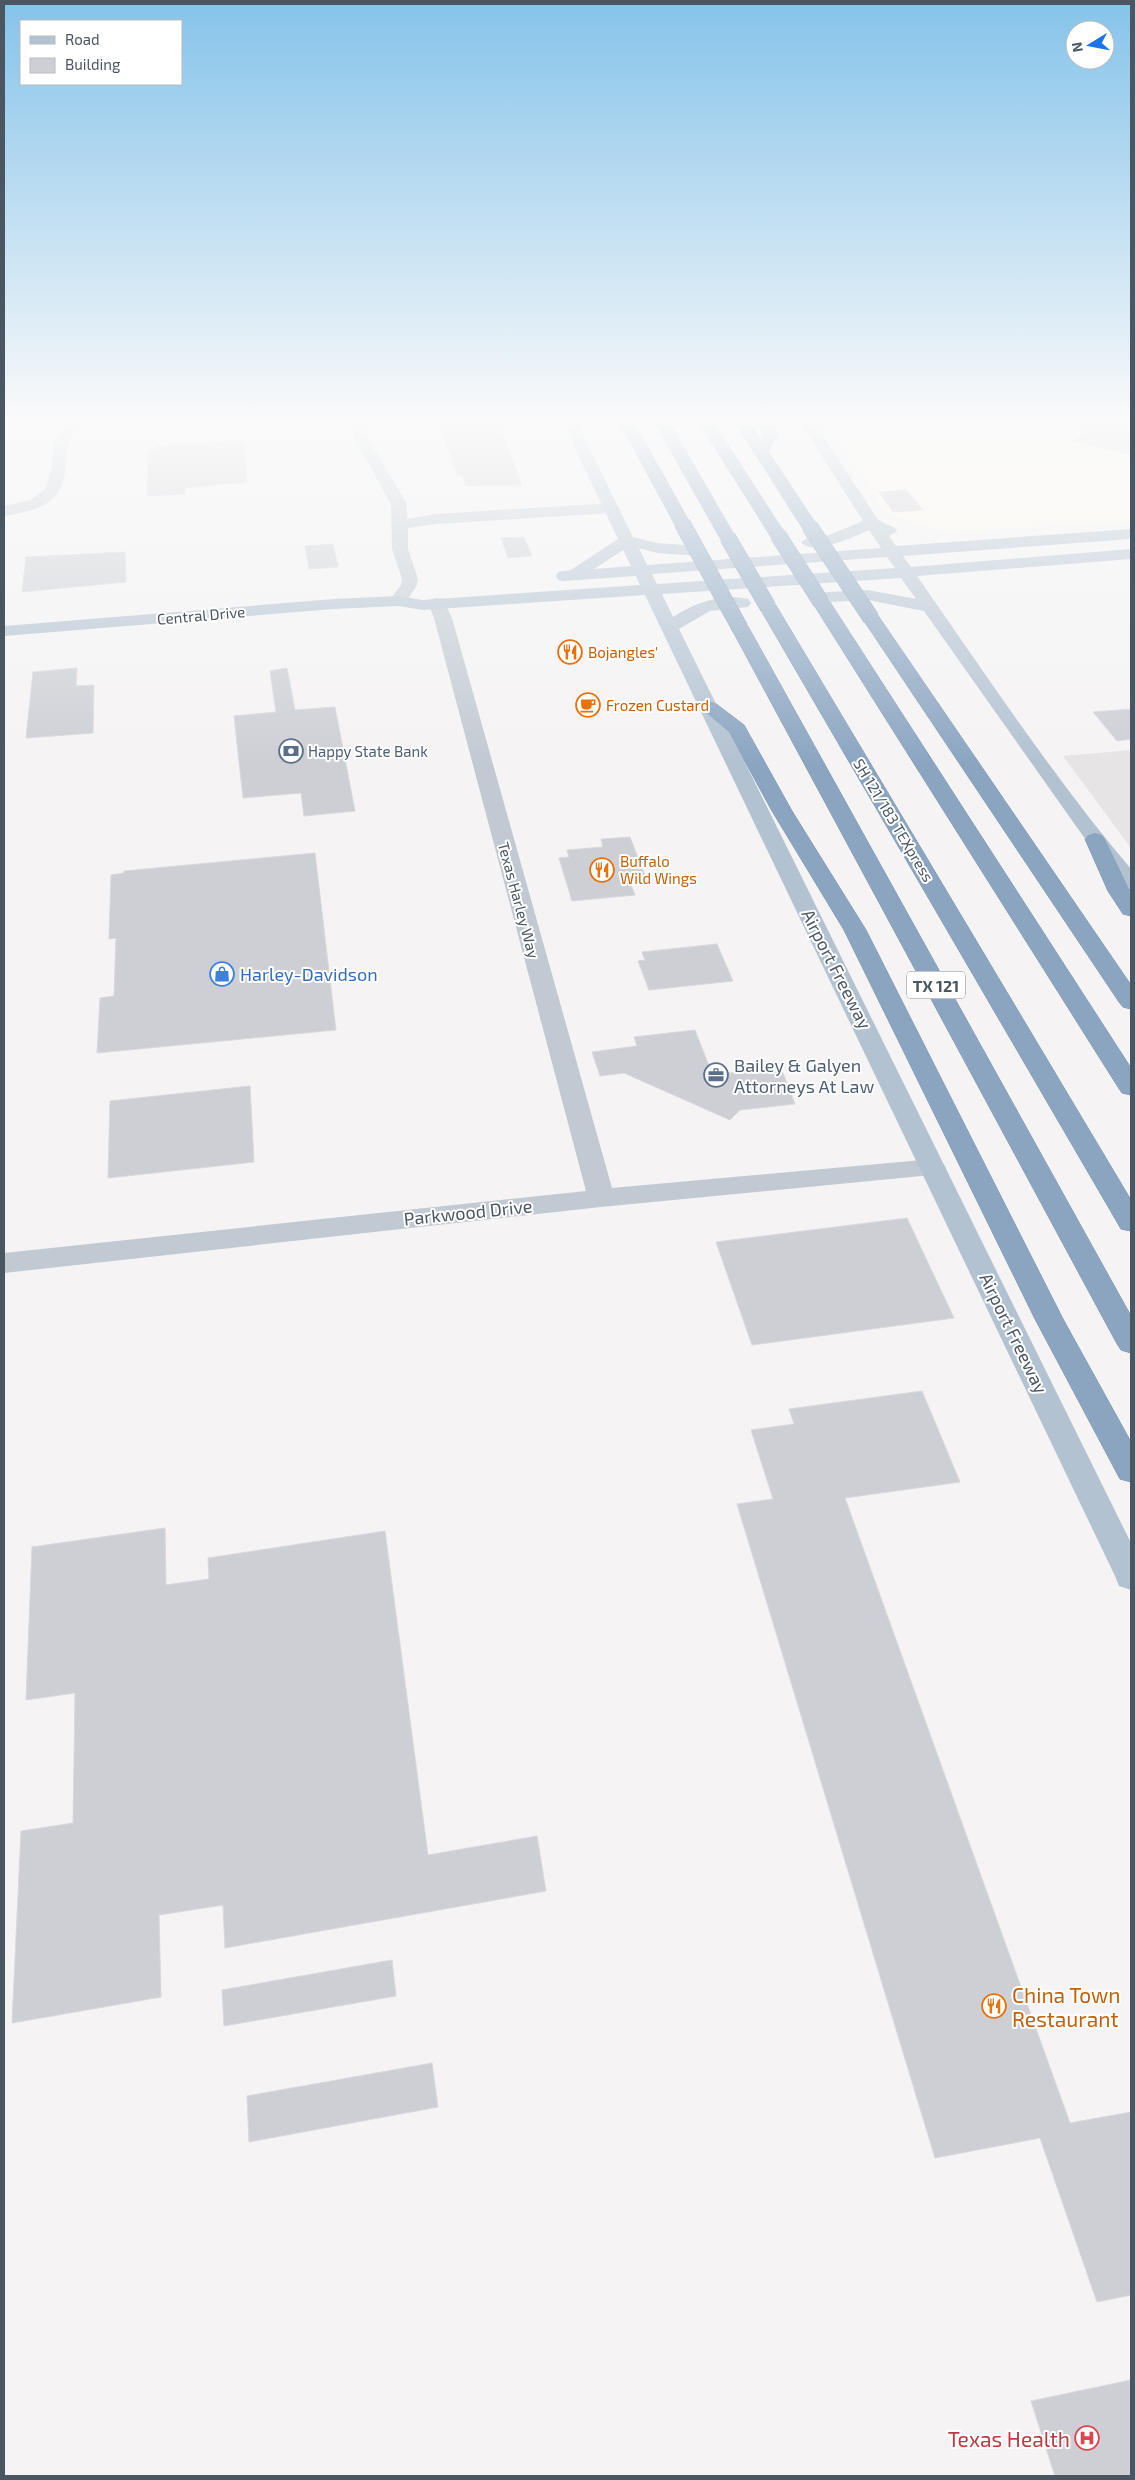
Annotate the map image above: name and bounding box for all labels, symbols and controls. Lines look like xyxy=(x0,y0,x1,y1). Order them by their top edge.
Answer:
legend xyxy=(20,20,182,85)
north arrow xyxy=(1065,20,1115,70)
text: Road xyxy=(65,30,100,48)
text: N xyxy=(1067,41,1086,54)
text: Building xyxy=(65,55,121,73)
street label: Central Drive xyxy=(156,602,246,628)
restaurant icon: Bojangles' xyxy=(557,639,583,665)
place label: Bojangles' xyxy=(588,643,658,662)
cafe icon: Frozen Custard xyxy=(575,692,601,718)
place label: Frozen Custard xyxy=(606,696,709,714)
bank icon: Happy State Bank xyxy=(278,738,304,764)
place label: Happy State Bank xyxy=(308,742,428,760)
street label: SH 121/183 TEXpress xyxy=(850,755,938,885)
street label: Texas Harley Way xyxy=(495,840,543,960)
place label: Buffalo Wild Wings xyxy=(620,852,697,887)
restaurant icon: Buffalo Wild Wings xyxy=(589,857,615,883)
street label: Airport Freeway xyxy=(797,905,877,1033)
shop icon: Harley-Davidson xyxy=(209,961,235,987)
place label: Harley-Davidson xyxy=(240,963,378,985)
road number: TX 121 xyxy=(907,972,965,998)
place label: Bailey & Galyen Attorneys At Law xyxy=(734,1054,874,1097)
office icon: Bailey & Galyen Attorneys At Law xyxy=(703,1062,729,1088)
street label: Parkwood Drive xyxy=(403,1194,533,1230)
street label: Airport Freeway xyxy=(975,1269,1053,1397)
place label: China Town Restaurant xyxy=(1012,1982,1121,2031)
restaurant icon: China Town Restaurant xyxy=(981,1993,1007,2019)
hospital icon: Texas Health xyxy=(1074,2425,1100,2451)
place label: Texas Health xyxy=(948,2426,1070,2451)

